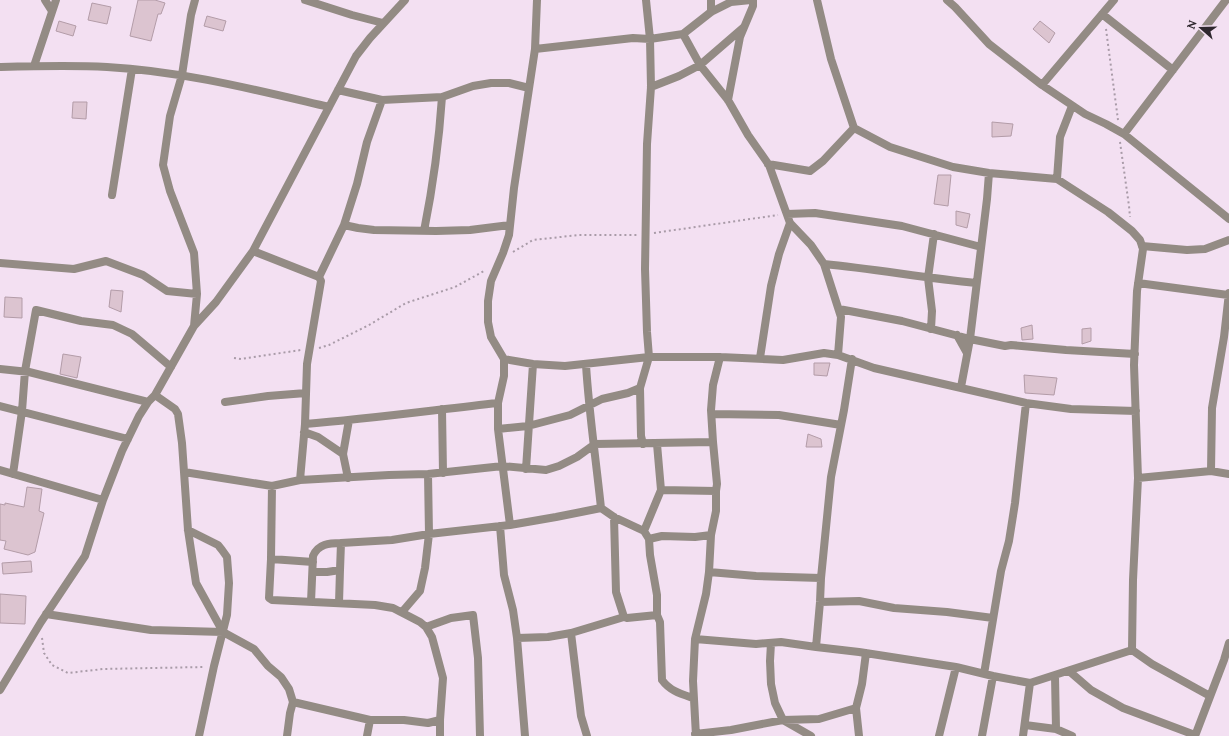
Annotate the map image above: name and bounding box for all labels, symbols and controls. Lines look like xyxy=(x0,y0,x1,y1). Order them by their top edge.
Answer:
north arrow xyxy=(1181,8,1221,48)
text: N xyxy=(1184,18,1200,31)

